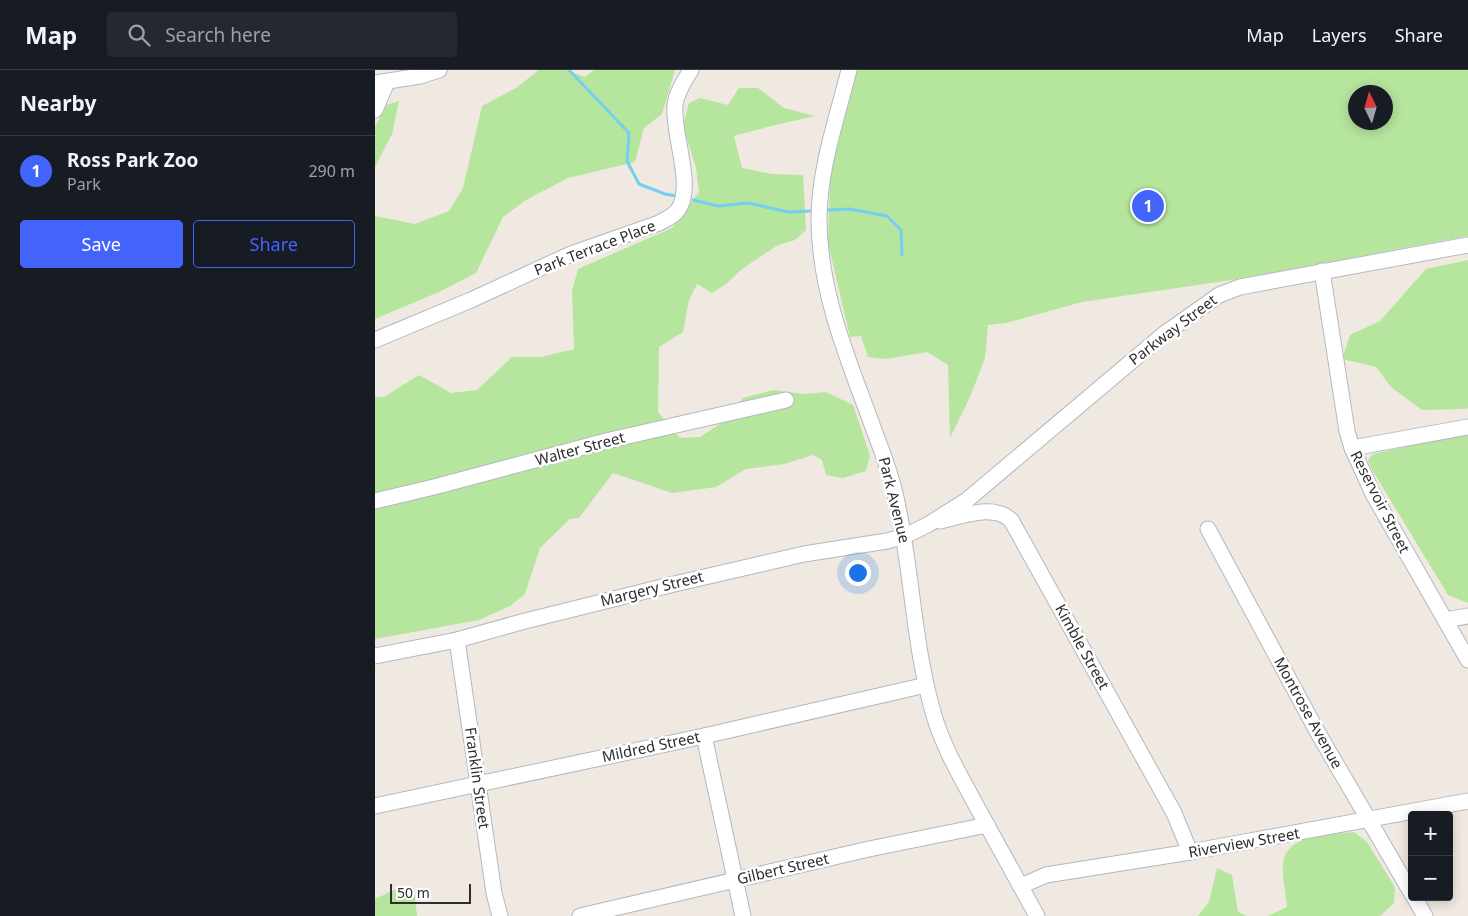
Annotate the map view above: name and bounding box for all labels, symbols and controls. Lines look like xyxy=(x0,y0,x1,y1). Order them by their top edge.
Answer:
search box xyxy=(107,12,457,57)
text: Map xyxy=(25,18,77,51)
icon: search xyxy=(125,21,153,49)
text: Search here xyxy=(165,22,271,48)
text: Map xyxy=(1246,23,1284,47)
text: Layers xyxy=(1312,23,1367,47)
text: Share xyxy=(1395,23,1443,47)
north arrow xyxy=(1348,85,1393,130)
text: Nearby xyxy=(20,89,96,117)
text: Ross Park Zoo xyxy=(67,147,199,173)
text: 1 xyxy=(31,160,41,182)
text: 290 m xyxy=(308,160,355,182)
text: Park xyxy=(67,173,101,195)
pin: 1 xyxy=(1132,187,1164,225)
street label: Park Terrace Place xyxy=(531,215,658,279)
button: Save xyxy=(20,220,183,268)
button: Share xyxy=(193,220,355,268)
street label: Parkway Street xyxy=(1124,289,1221,369)
street label: Walter Street xyxy=(533,426,627,470)
street label: Reservoir Street xyxy=(1347,447,1416,557)
street label: Park Avenue xyxy=(875,455,915,545)
your location xyxy=(845,560,871,586)
street label: Margery Street xyxy=(598,565,706,610)
street label: Kimble Street xyxy=(1051,600,1115,693)
street label: Montrose Avenue xyxy=(1270,653,1348,772)
street label: Franklin Street xyxy=(461,726,495,830)
street label: Mildred Street xyxy=(600,726,702,766)
map controls xyxy=(1408,811,1453,901)
button: + xyxy=(1408,811,1453,856)
street label: Riverview Street xyxy=(1187,822,1302,862)
street label: Gilbert Street xyxy=(735,848,831,888)
button: − xyxy=(1408,856,1453,901)
scale bar xyxy=(390,881,471,904)
text: 50 m xyxy=(397,883,430,902)

